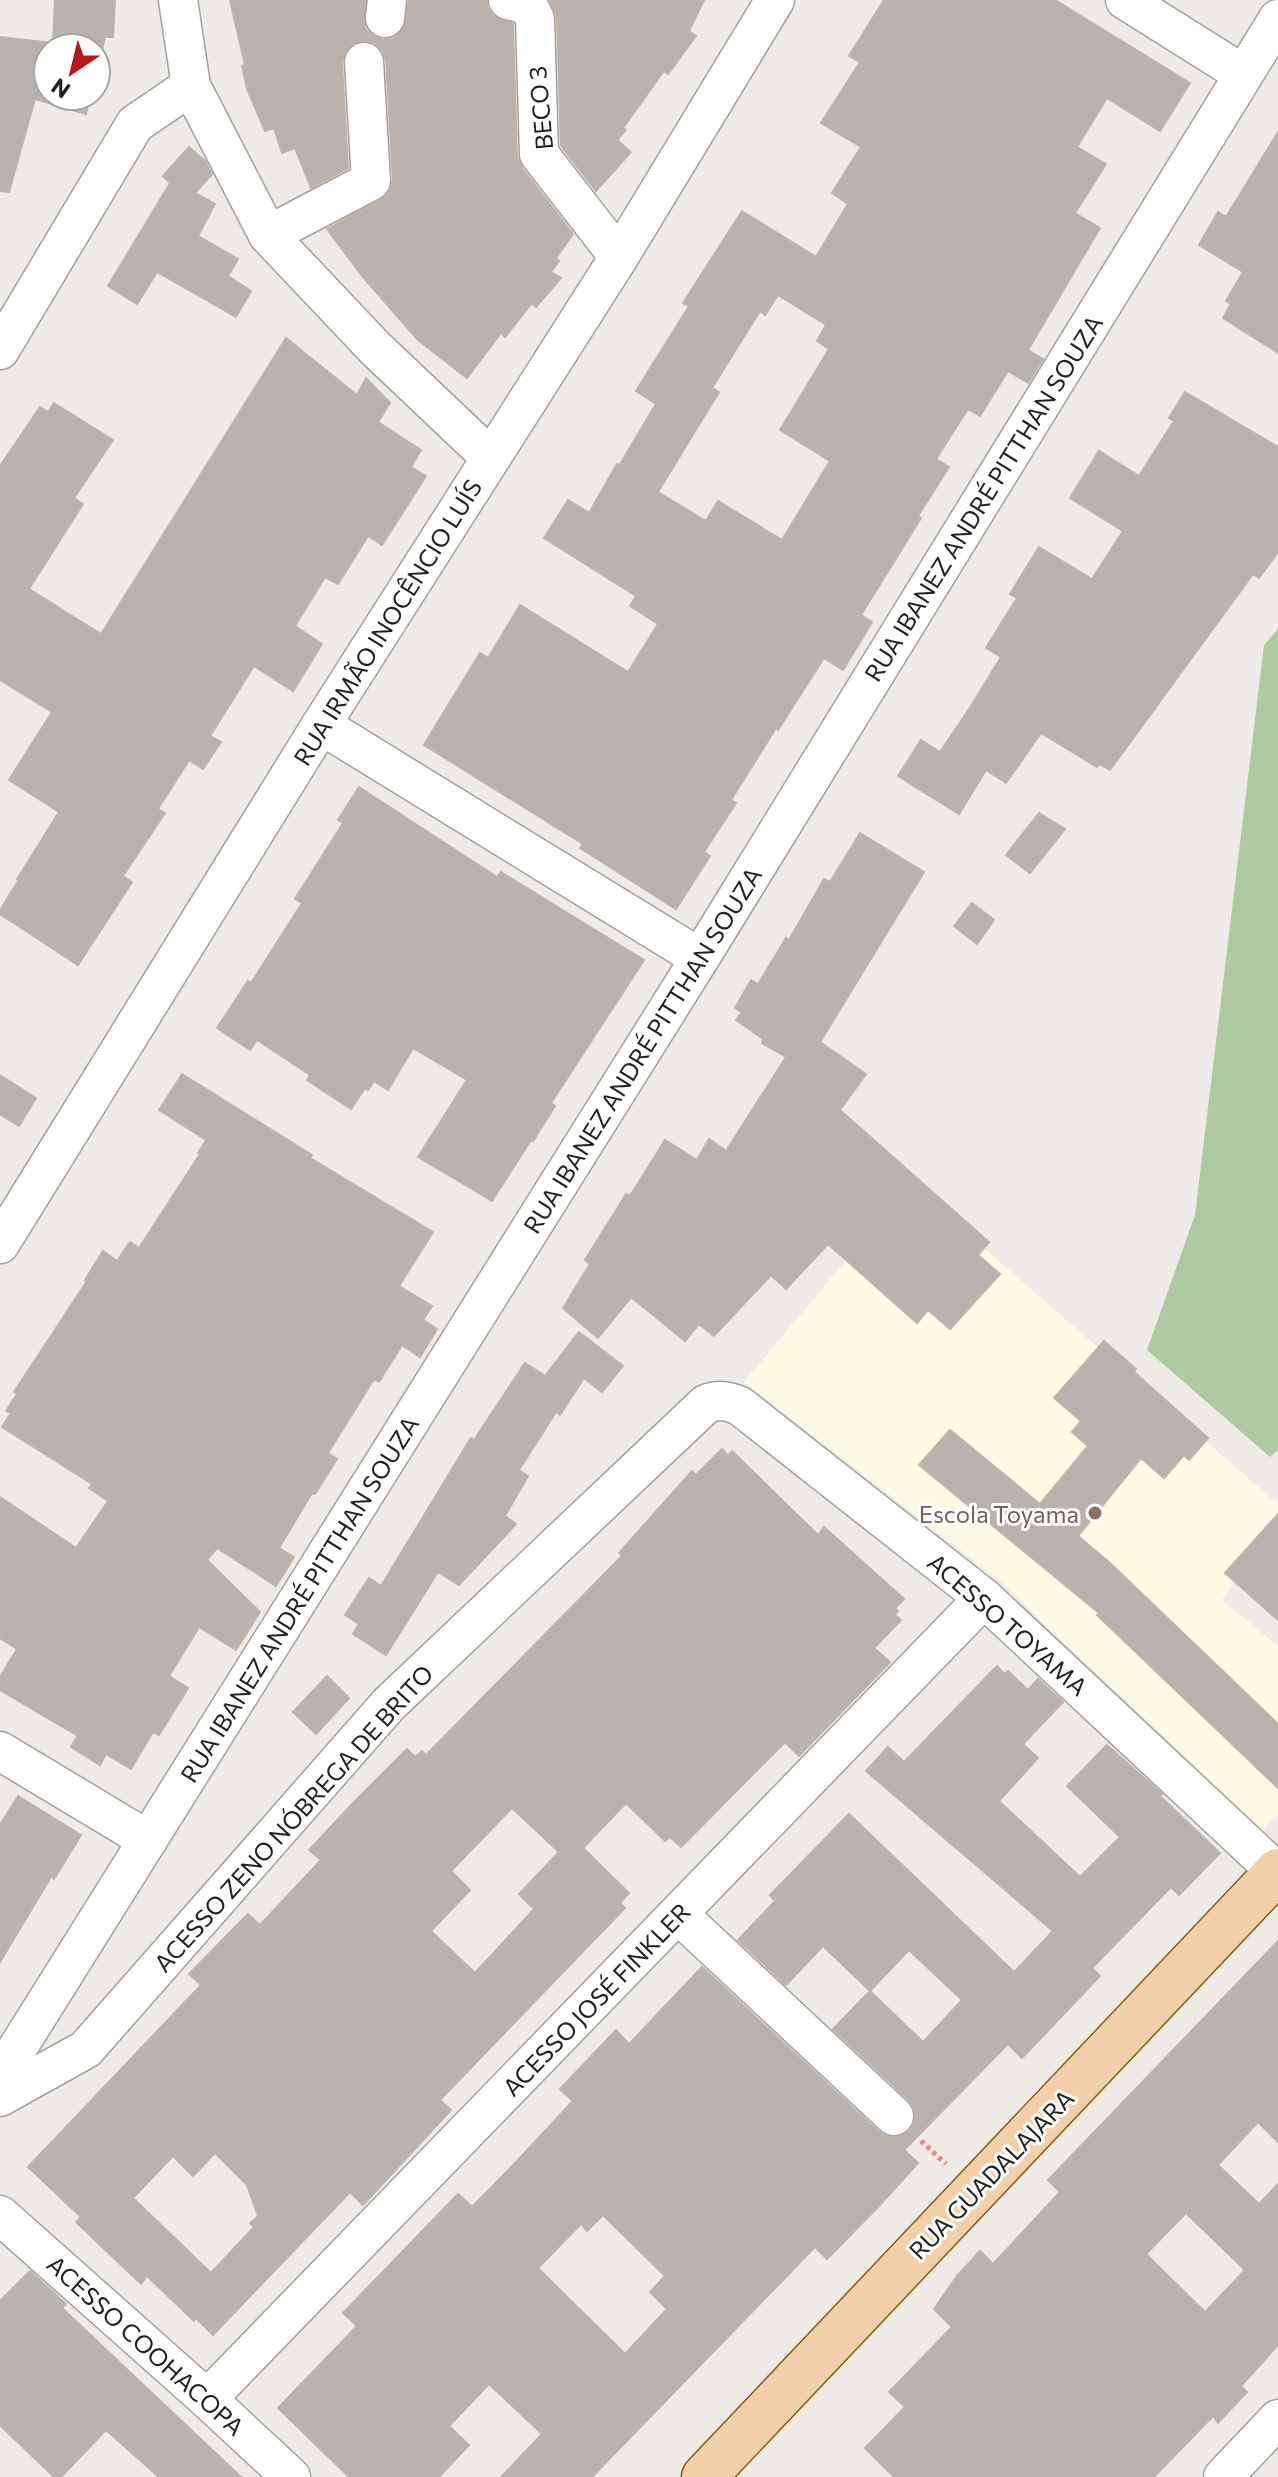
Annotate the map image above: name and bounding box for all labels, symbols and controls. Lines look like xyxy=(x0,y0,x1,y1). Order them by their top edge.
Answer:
north arrow xyxy=(32,32,112,112)
street label: BECO 3 xyxy=(522,65,558,151)
text: N xyxy=(46,73,75,105)
street label: RUA IBANEZ ANDRÉ PITTHAN SOUZA xyxy=(858,310,1108,686)
street label: RUA IRMÃO INOCÊNCIO LUÍS xyxy=(287,474,487,770)
street label: RUA IBANEZ ANDRÉ PITTHAN SOUZA xyxy=(517,862,767,1238)
street label: RUA IBANEZ ANDRÉ PITTHAN SOUZA xyxy=(174,1411,424,1787)
place label: Escola Toyama xyxy=(919,1499,1079,1528)
marker: Escola Toyama xyxy=(1086,1504,1104,1522)
street label: ACESSO TOYAMA xyxy=(922,1547,1094,1701)
street label: ACESSO ZENO NÓBREGA DE BRITO xyxy=(147,1659,439,1977)
street label: ACESSO JOSÉ FINKLER xyxy=(496,1896,696,2102)
street label: RUA GUADALAJARA xyxy=(903,2083,1079,2265)
street label: ACESSO COOHACOPA xyxy=(42,2249,250,2441)

